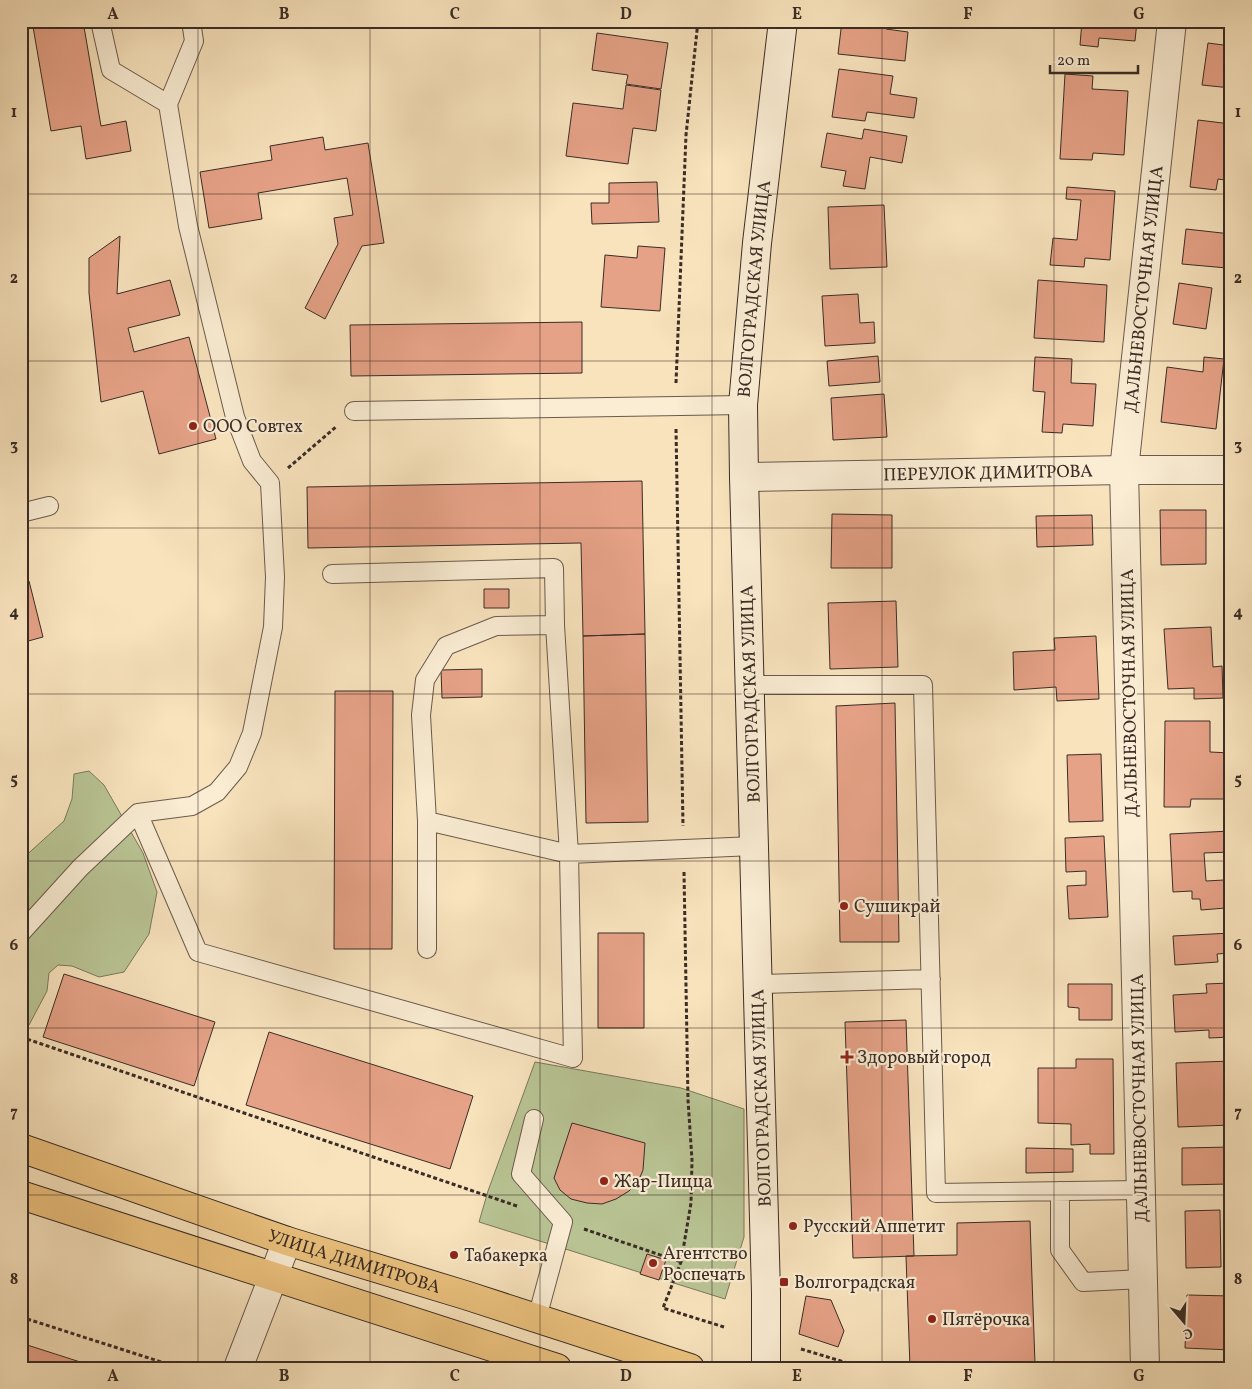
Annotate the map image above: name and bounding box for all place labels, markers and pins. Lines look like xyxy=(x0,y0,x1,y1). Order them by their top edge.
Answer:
place label: ООО Совтех xyxy=(203,415,303,440)
marker: ООО Совтех xyxy=(187,420,199,432)
place label: Сушикрай xyxy=(854,895,941,920)
marker: Сушикрай xyxy=(838,900,850,912)
place label: Здоровый город xyxy=(857,1046,991,1071)
marker: Здоровый город xyxy=(841,1051,853,1063)
place label: Жар-Пицца xyxy=(614,1170,713,1195)
marker: Жар-Пицца xyxy=(598,1175,610,1187)
place label: Русский Аппетит xyxy=(803,1215,945,1240)
marker: Русский Аппетит xyxy=(787,1220,799,1232)
place label: Агентство Роспечать xyxy=(663,1242,748,1288)
place label: Табакерка xyxy=(464,1244,548,1269)
marker: Табакерка xyxy=(448,1249,460,1261)
marker: Агентство Роспечать xyxy=(647,1257,659,1269)
place label: Волгоградская xyxy=(794,1271,915,1296)
marker: Волгоградская xyxy=(778,1276,790,1288)
place label: Пятёрочка xyxy=(942,1308,1030,1333)
marker: Пятёрочка xyxy=(926,1313,938,1325)

